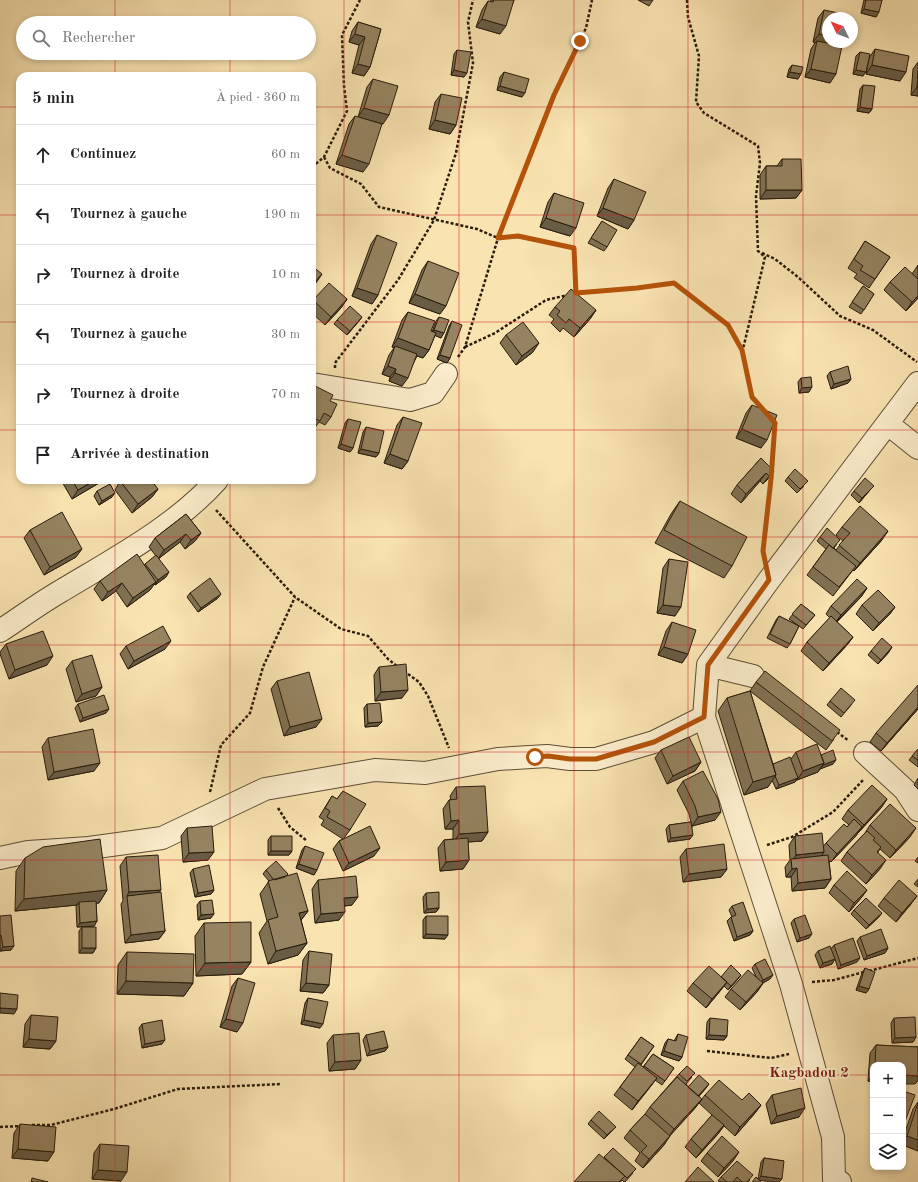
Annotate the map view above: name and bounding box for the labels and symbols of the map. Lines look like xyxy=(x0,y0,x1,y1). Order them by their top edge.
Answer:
north arrow xyxy=(822,12,858,48)
route end xyxy=(571,32,589,50)
route start xyxy=(526,748,544,766)
district label: Kagbadou 2 xyxy=(769,1066,849,1081)

